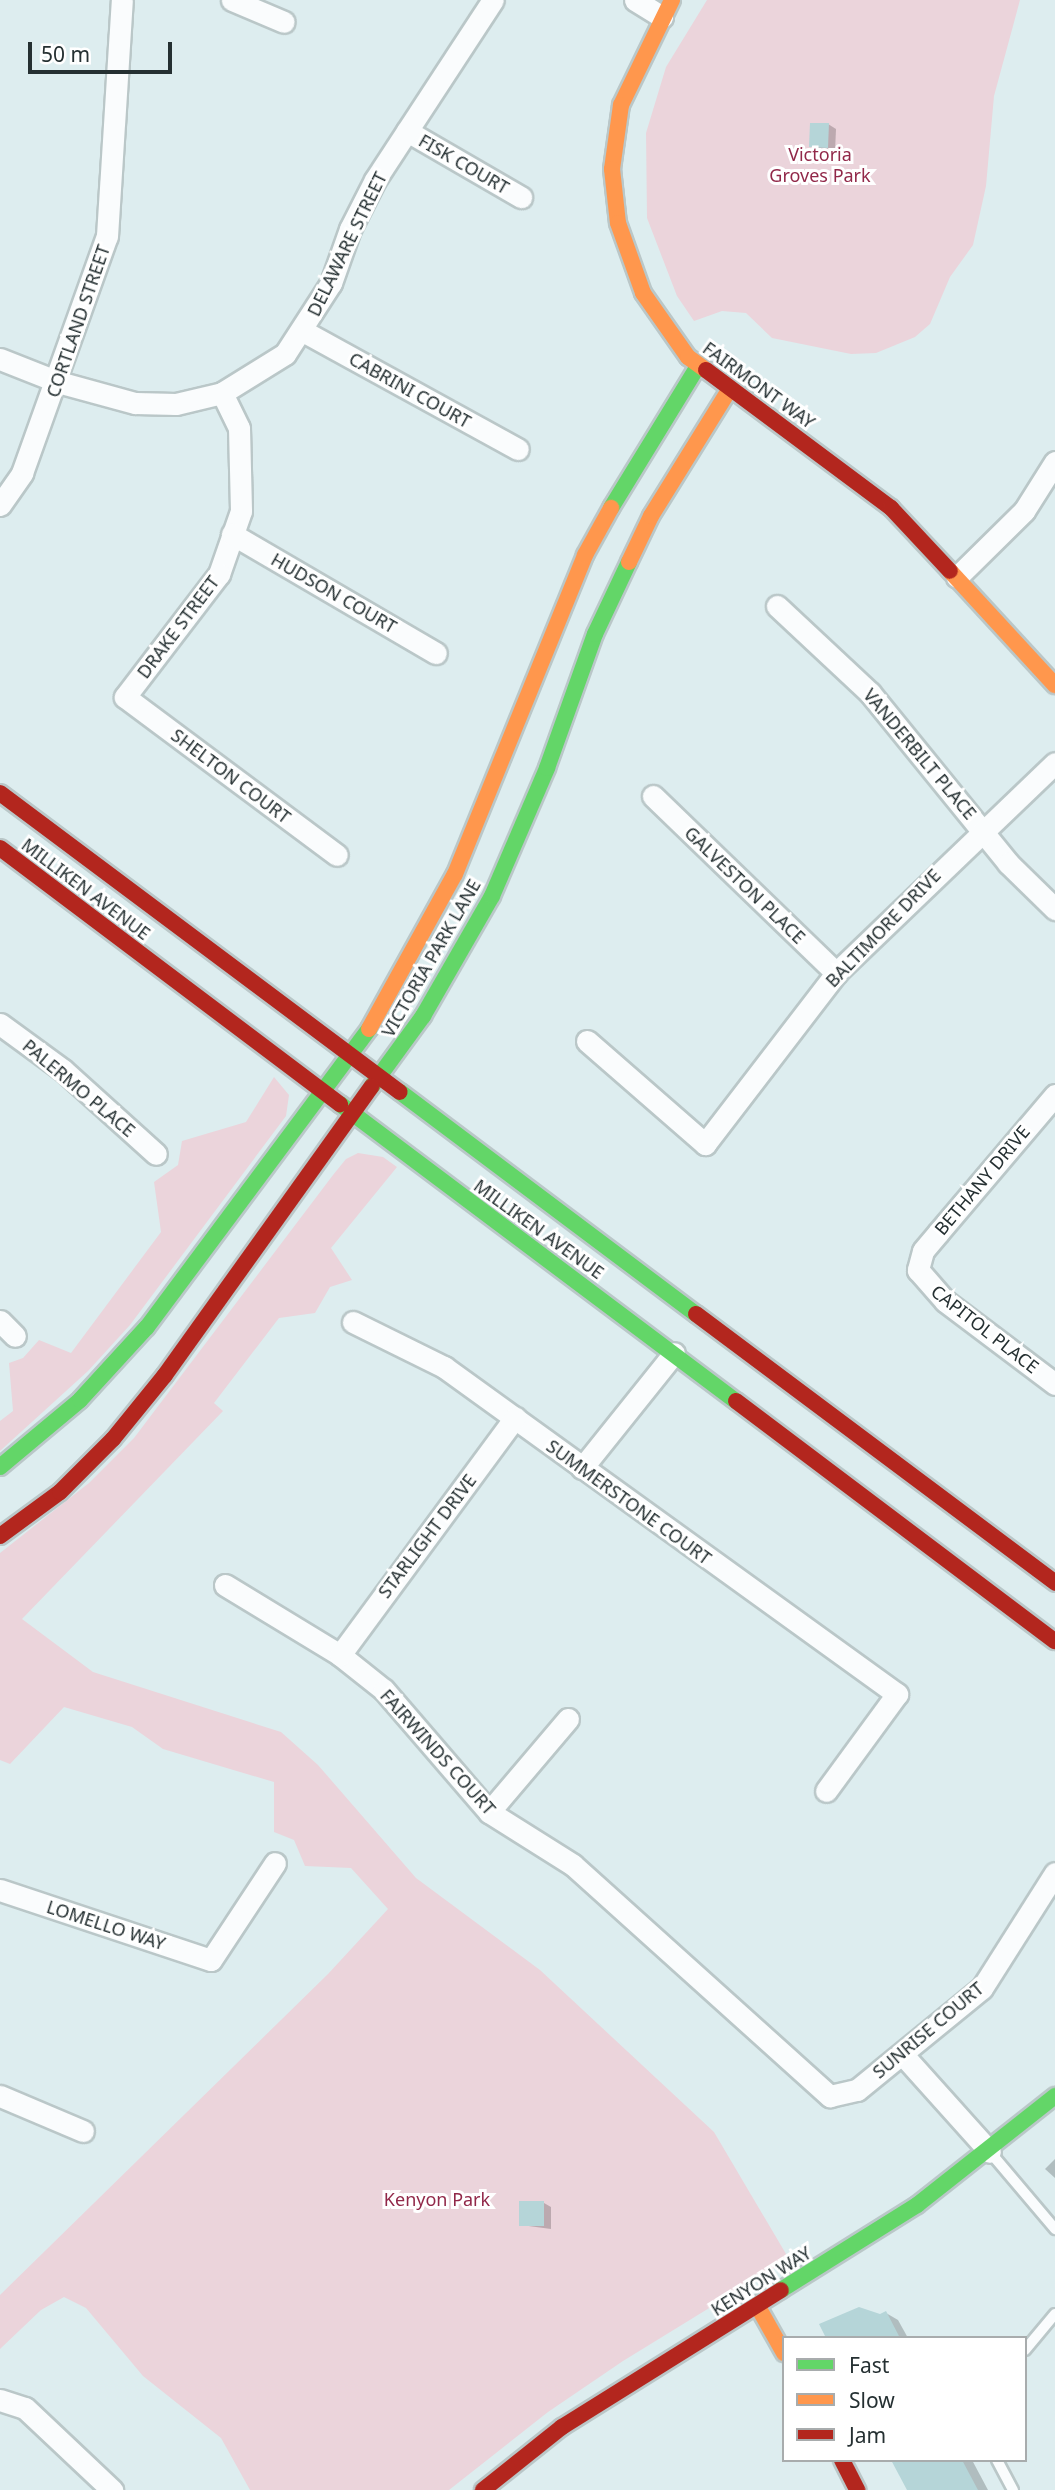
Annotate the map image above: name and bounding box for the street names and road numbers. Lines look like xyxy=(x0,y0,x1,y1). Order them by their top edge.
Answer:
street label: FISK COURT xyxy=(415,130,513,198)
street label: DELAWARE STREET xyxy=(303,168,391,320)
street label: CORTLAND STREET xyxy=(42,242,114,400)
street label: FAIRMONT WAY xyxy=(699,337,819,433)
street label: CABRINI COURT xyxy=(345,348,475,432)
street label: HUDSON COURT xyxy=(267,548,401,638)
street label: DRAKE STREET xyxy=(132,571,224,683)
street label: VANDERBILT PLACE xyxy=(859,684,981,824)
street label: SHELTON COURT xyxy=(167,724,295,828)
street label: GALVESTON PLACE xyxy=(680,822,810,948)
street label: MILLIKEN AVENUE xyxy=(17,834,155,944)
street label: BALTIMORE DRIVE xyxy=(821,864,945,992)
street label: VICTORIA PARK LANE xyxy=(377,875,485,1041)
street label: PALERMO PLACE xyxy=(18,1035,140,1141)
street label: BETHANY DRIVE xyxy=(930,1121,1034,1239)
street label: MILLIKEN AVENUE xyxy=(470,1175,608,1283)
street label: CAPITOL PLACE xyxy=(927,1280,1043,1378)
street label: SUMMERSTONE COURT xyxy=(542,1435,716,1569)
street label: STARLIGHT DRIVE xyxy=(373,1470,481,1602)
street label: FAIRWINDS COURT xyxy=(376,1685,500,1819)
street label: LOMELLO WAY xyxy=(44,1896,168,1954)
street label: SUNRISE COURT xyxy=(868,1977,988,2083)
street label: KENYON WAY xyxy=(707,2242,815,2320)

